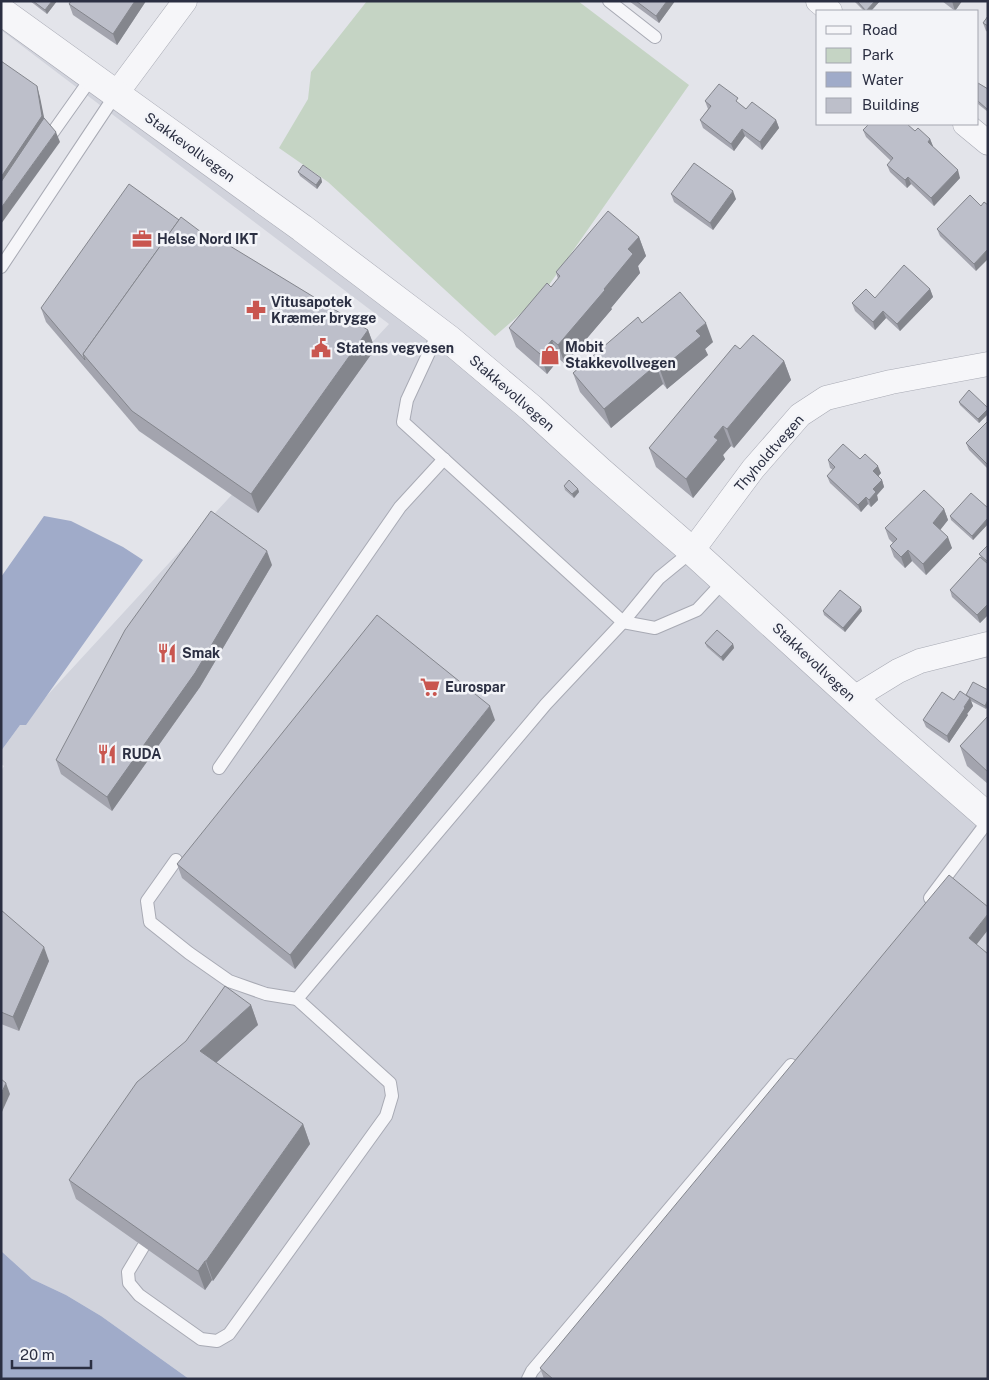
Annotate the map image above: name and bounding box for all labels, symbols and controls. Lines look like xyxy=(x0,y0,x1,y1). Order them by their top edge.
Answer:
legend xyxy=(816,10,979,125)
text: Road xyxy=(862,21,898,38)
text: Park xyxy=(862,46,894,63)
text: Water xyxy=(862,71,904,88)
text: Building xyxy=(862,96,920,113)
street label: Stakkevollvegen xyxy=(142,109,238,185)
office icon: Helse Nord IKT xyxy=(131,228,153,250)
place label: Helse Nord IKT xyxy=(157,231,258,247)
place label: Vitusapotek Kræmer brygge xyxy=(271,294,376,326)
pharmacy icon: Vitusapotek Kræmer brygge xyxy=(245,299,267,321)
public building icon: Statens vegvesen xyxy=(310,337,332,359)
place label: Mobit Stakkevollvegen xyxy=(565,339,676,371)
place label: Statens vegvesen xyxy=(336,340,454,356)
shop icon: Mobit Stakkevollvegen xyxy=(539,344,561,366)
street label: Stakkevollvegen xyxy=(466,352,558,434)
street label: Thyholdtvegen xyxy=(731,411,807,495)
street label: Stakkevollvegen xyxy=(769,619,859,705)
restaurant icon: Smak xyxy=(156,642,178,664)
place label: Smak xyxy=(182,645,220,661)
supermarket icon: Eurospar xyxy=(419,676,441,698)
place label: Eurospar xyxy=(445,679,506,695)
restaurant icon: RUDA xyxy=(96,743,118,765)
place label: RUDA xyxy=(122,746,161,762)
scale bar xyxy=(12,1338,91,1370)
text: 20 m xyxy=(20,1346,55,1363)

